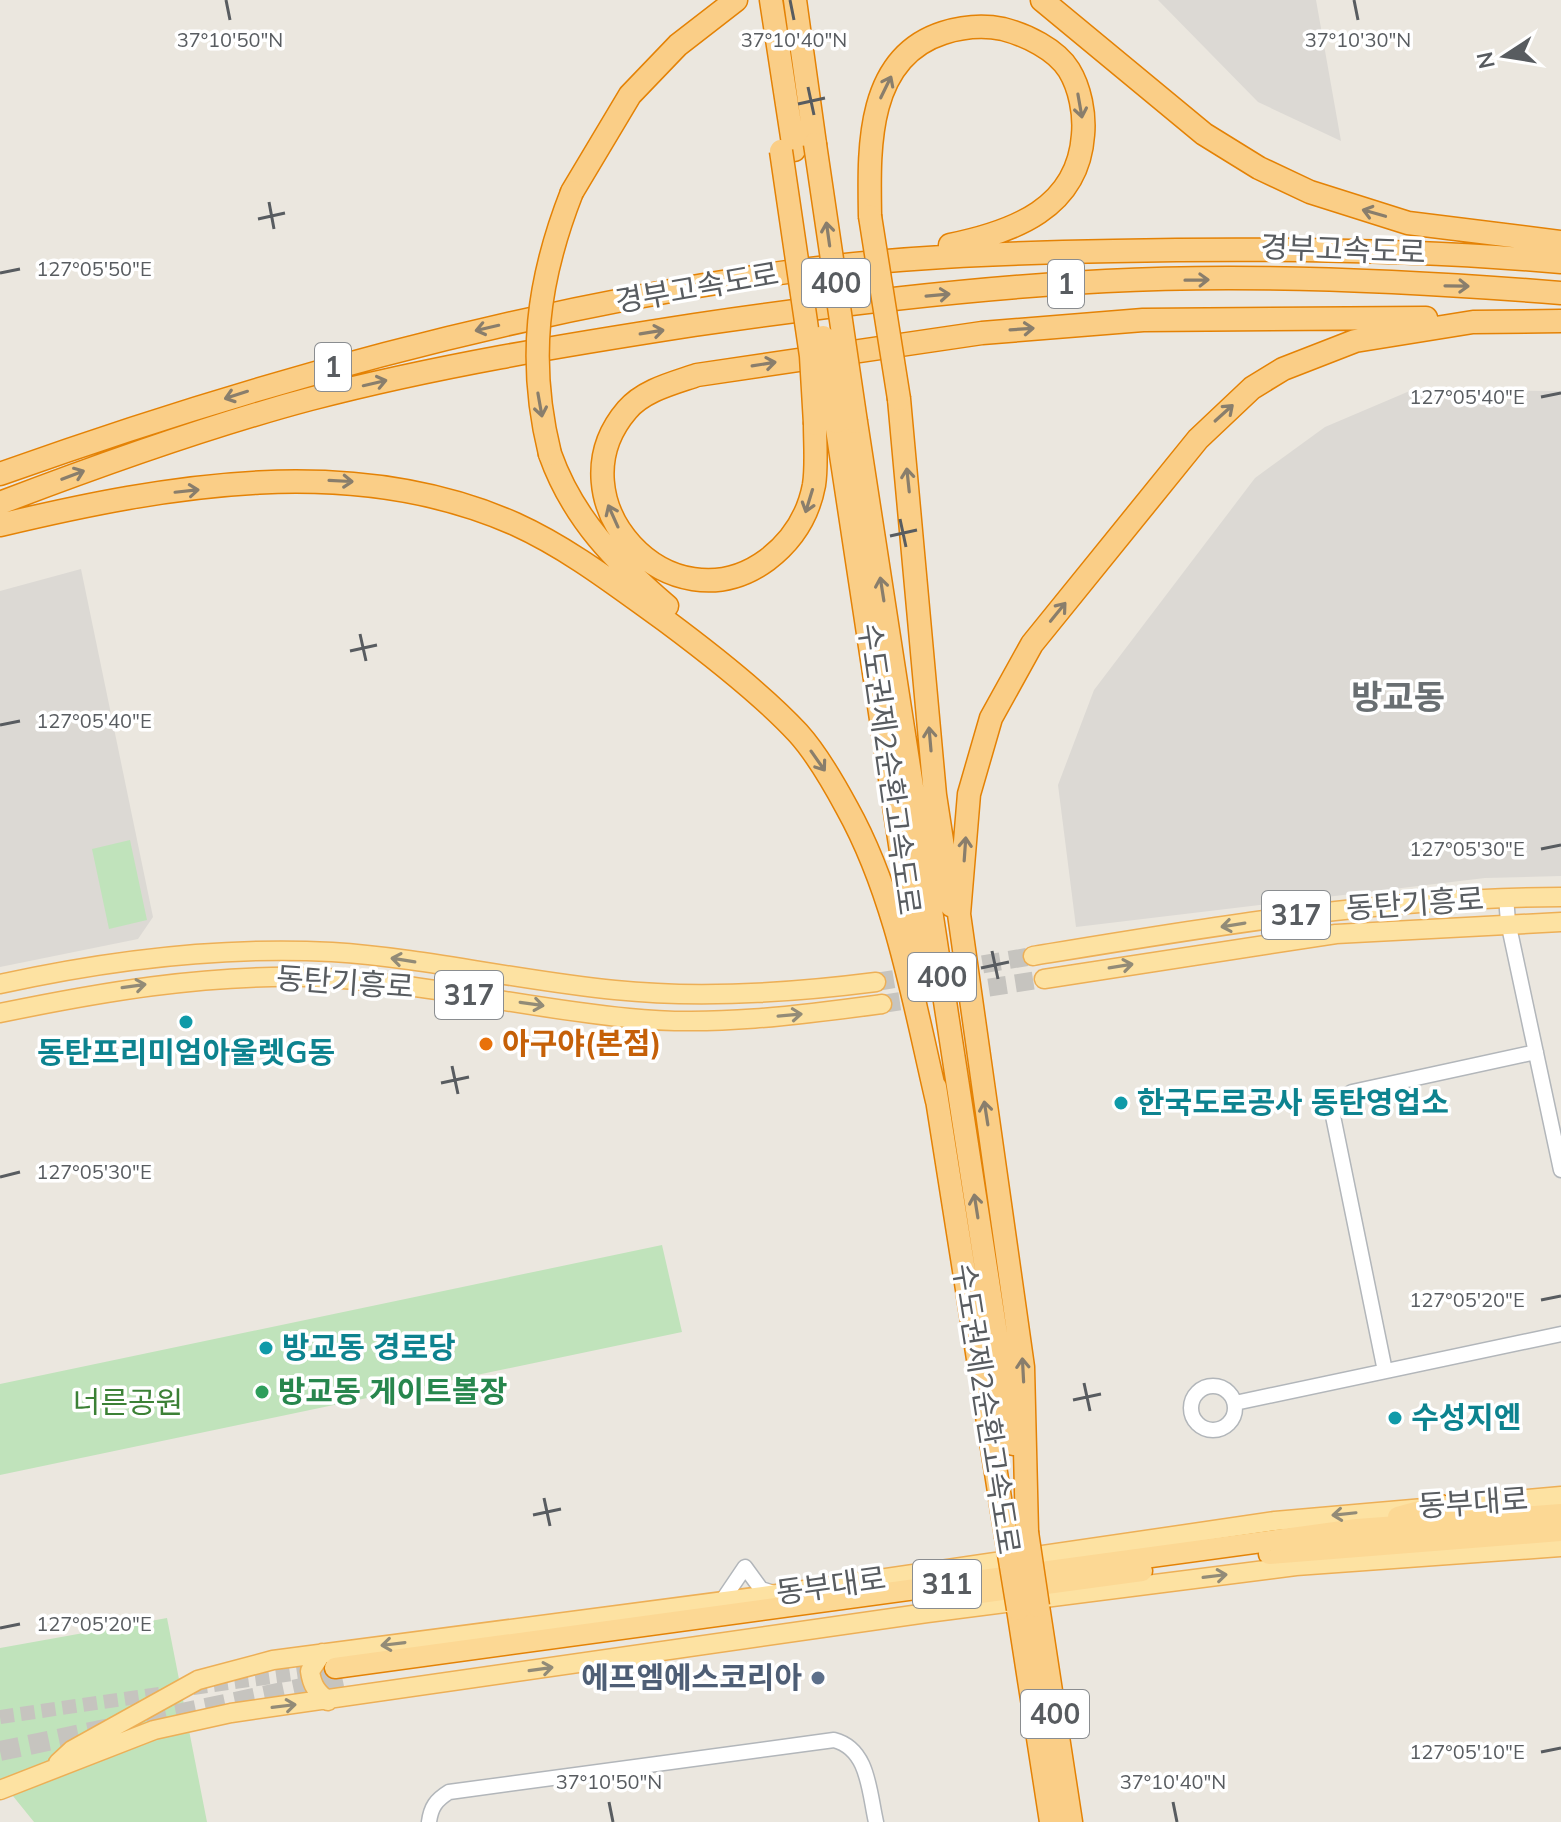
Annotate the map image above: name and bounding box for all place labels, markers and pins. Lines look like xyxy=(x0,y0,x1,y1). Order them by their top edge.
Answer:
marker: 동탄프리미엄아울렛G동 xyxy=(177,1013,195,1031)
place label: 아구야(본점) xyxy=(502,1024,661,1062)
place label: 동탄프리미엄아울렛G동 xyxy=(37,1033,335,1071)
marker: 아구야(본점) xyxy=(477,1035,495,1053)
place label: 한국도로공사 동탄영업소 xyxy=(1137,1083,1449,1121)
marker: 한국도로공사 동탄영업소 xyxy=(1112,1094,1130,1112)
place label: 방교동 경로당 xyxy=(282,1328,456,1366)
marker: 방교동 경로당 xyxy=(257,1339,275,1357)
place label: 방교동 게이트볼장 xyxy=(278,1372,507,1410)
marker: 방교동 게이트볼장 xyxy=(253,1383,271,1401)
place label: 수성지엔 xyxy=(1411,1398,1521,1436)
marker: 수성지엔 xyxy=(1386,1409,1404,1427)
place label: 에프엠에스코리아 xyxy=(581,1658,802,1696)
marker: 에프엠에스코리아 xyxy=(809,1669,827,1687)

